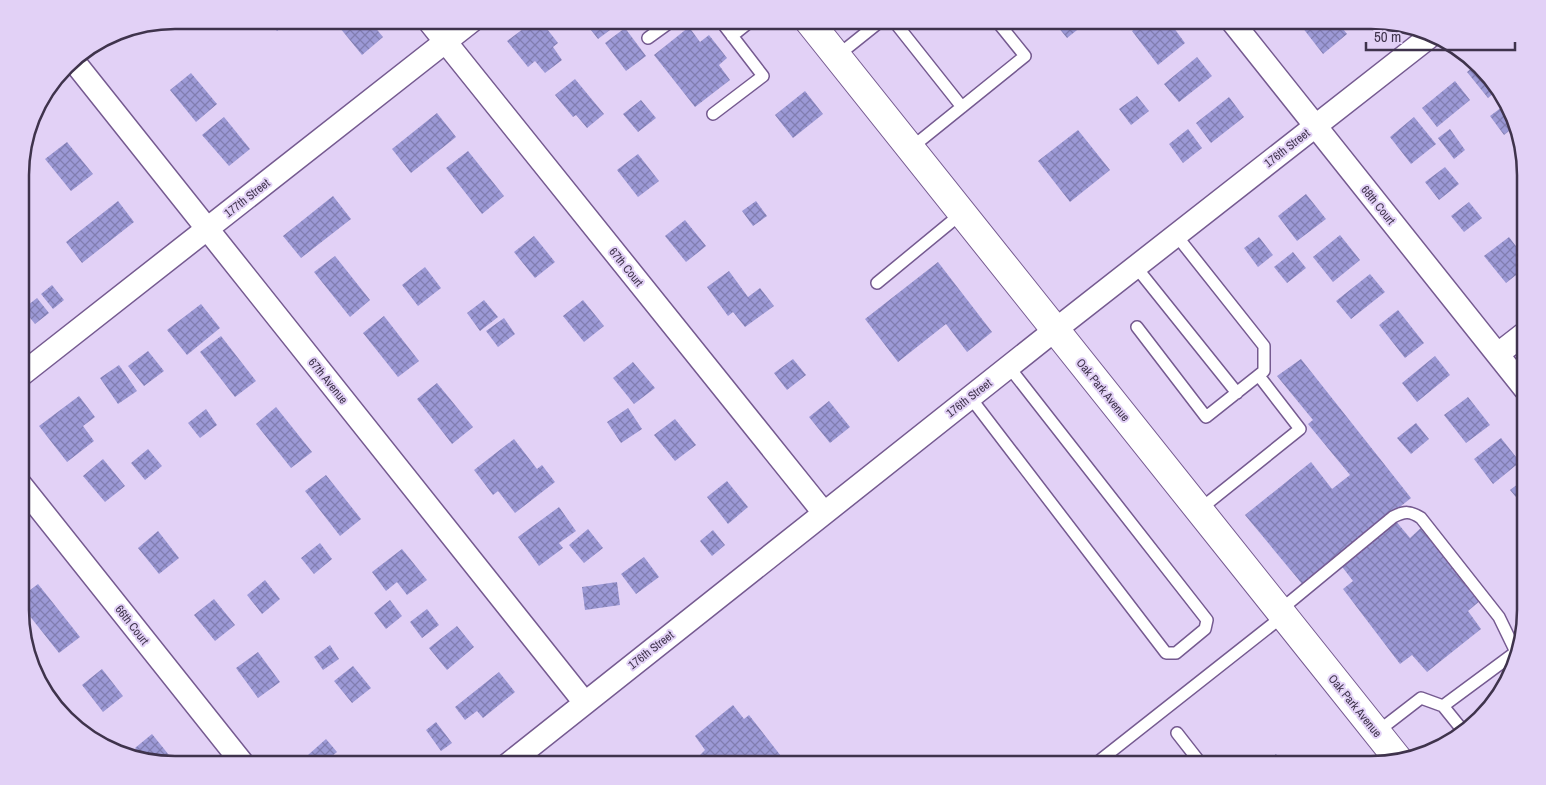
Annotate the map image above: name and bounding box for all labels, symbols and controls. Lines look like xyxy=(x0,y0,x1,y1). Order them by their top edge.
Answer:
scale bar xyxy=(1366,20,1515,52)
text: 50 m xyxy=(1374,26,1401,47)
street label: 176th Street xyxy=(1261,125,1313,171)
street label: 177th Street xyxy=(221,175,273,221)
street label: 68th Court xyxy=(1357,182,1399,228)
street label: 67th Court xyxy=(605,244,647,290)
street label: 67th Avenue xyxy=(305,355,351,407)
street label: Oak Park Avenue xyxy=(1073,355,1133,425)
street label: 176th Street xyxy=(943,375,995,421)
street label: 66th Court xyxy=(112,602,153,648)
street label: 176th Street xyxy=(625,627,677,673)
street label: Oak Park Avenue xyxy=(1325,671,1385,741)

